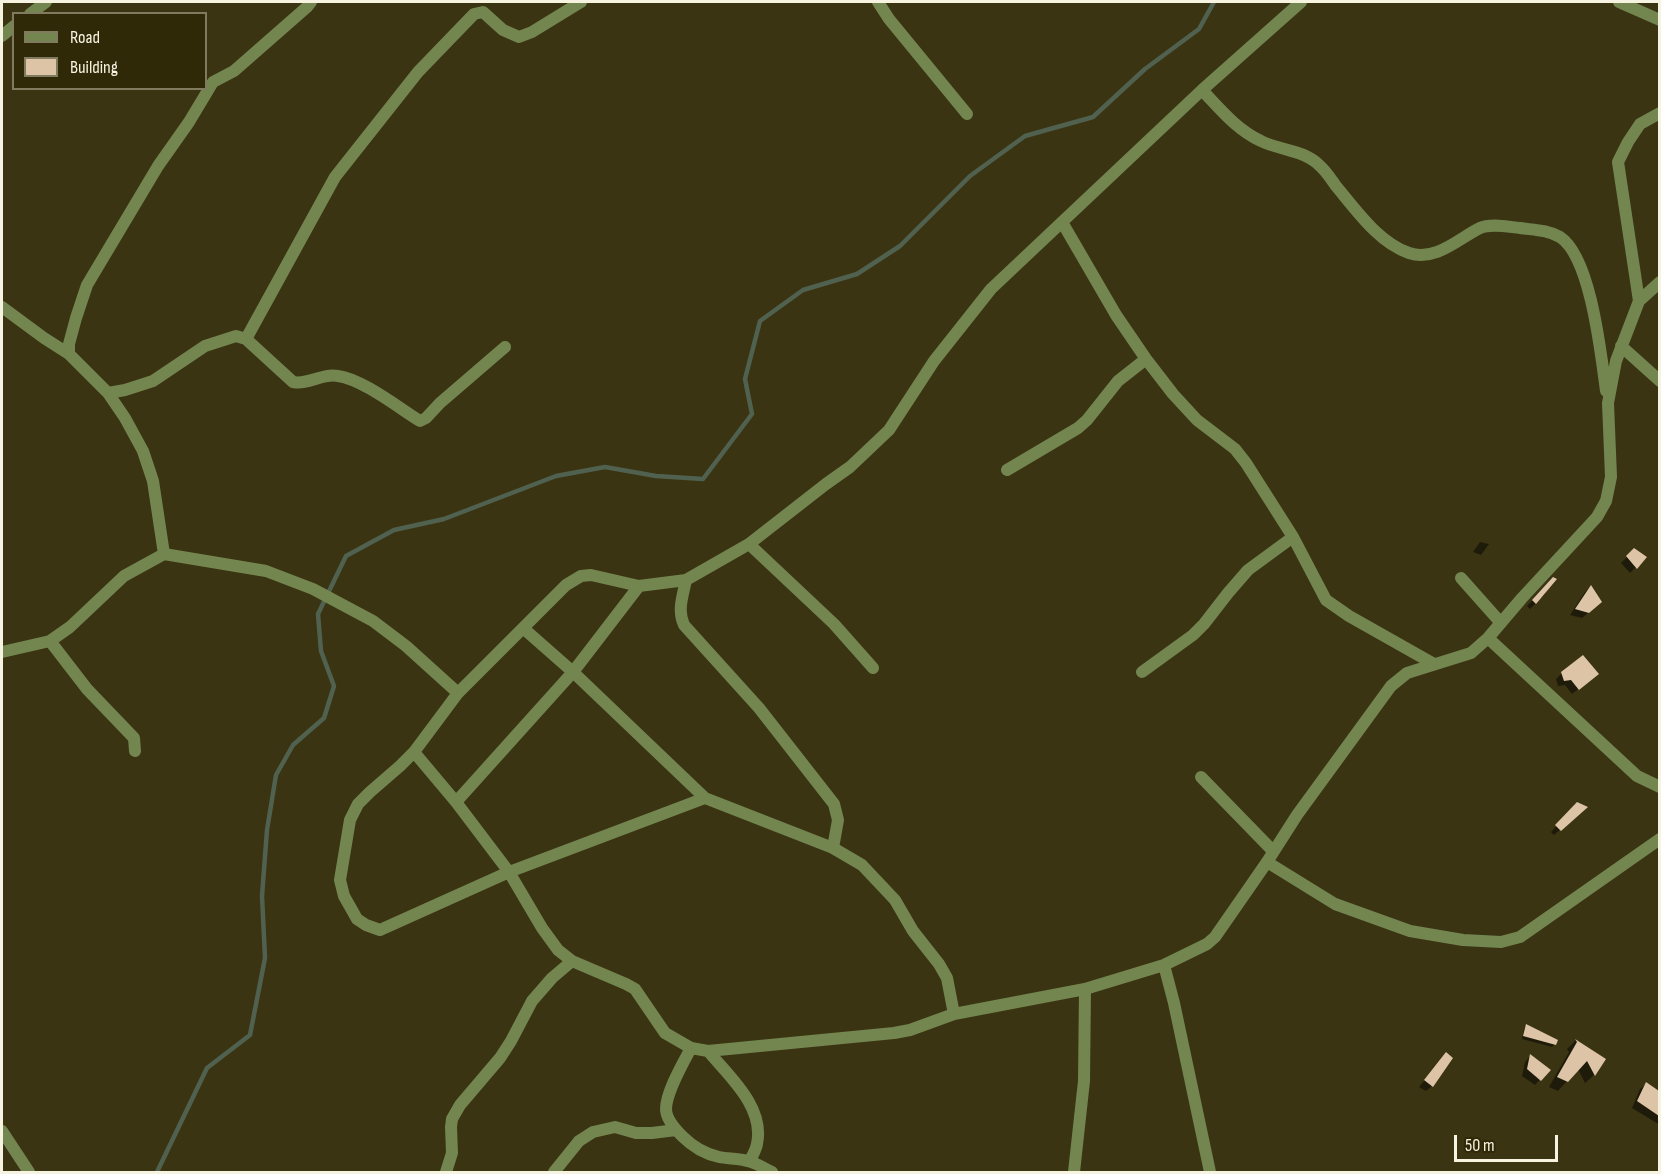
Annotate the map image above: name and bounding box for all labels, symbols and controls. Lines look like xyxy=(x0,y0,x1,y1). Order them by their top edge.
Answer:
legend xyxy=(12,12,207,90)
text: Road xyxy=(70,27,100,48)
text: Building xyxy=(70,57,118,78)
scale bar xyxy=(1457,1123,1560,1161)
text: 50 m xyxy=(1465,1135,1495,1156)

